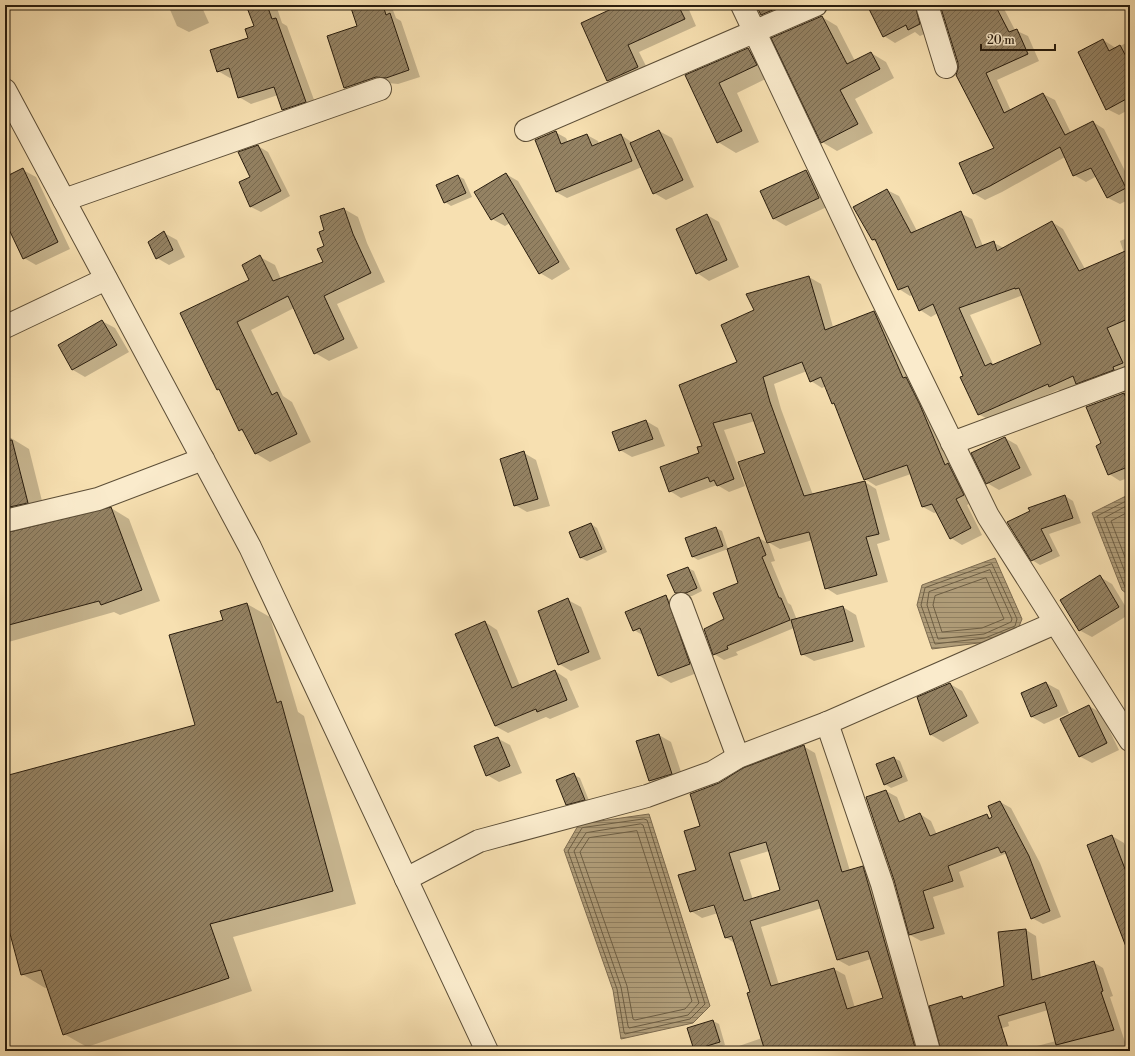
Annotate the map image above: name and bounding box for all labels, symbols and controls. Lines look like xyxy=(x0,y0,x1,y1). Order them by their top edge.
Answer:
scale bar xyxy=(981,26,1055,52)
text: 20 m xyxy=(987,33,1015,48)

